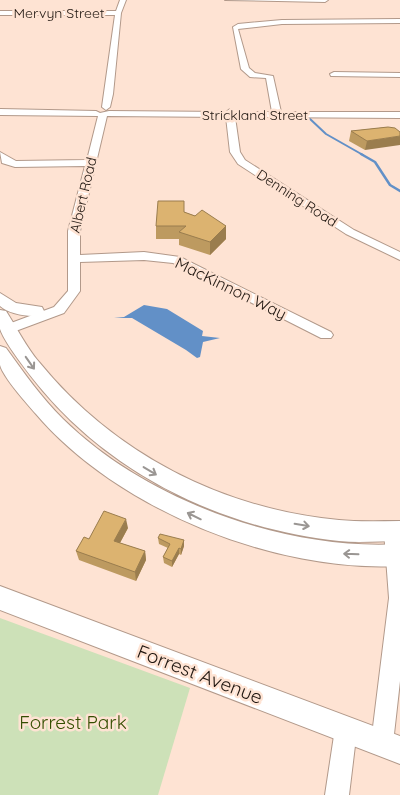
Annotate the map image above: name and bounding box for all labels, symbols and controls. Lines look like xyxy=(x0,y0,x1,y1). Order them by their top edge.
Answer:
street label: Mervyn Street xyxy=(13,4,105,22)
street label: Strickland Street xyxy=(202,106,308,124)
street label: Albert Road xyxy=(66,155,100,235)
street label: Denning Road xyxy=(253,165,341,231)
street label: MacKinnon Way xyxy=(172,252,290,324)
one-way arrow xyxy=(25,356,35,370)
one-way arrow xyxy=(142,466,156,476)
one-way arrow xyxy=(187,511,202,520)
one-way arrow xyxy=(293,520,309,530)
one-way arrow xyxy=(344,549,360,558)
street label: Forrest Avenue xyxy=(134,639,266,709)
park label: Forrest Park xyxy=(19,710,127,734)

